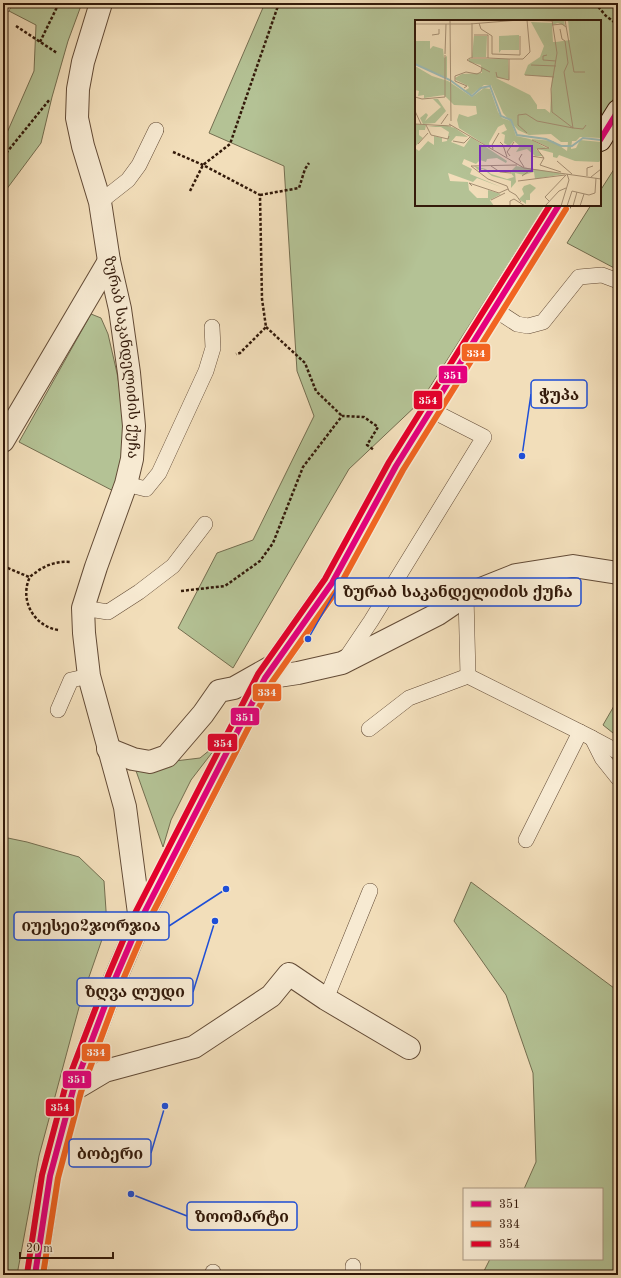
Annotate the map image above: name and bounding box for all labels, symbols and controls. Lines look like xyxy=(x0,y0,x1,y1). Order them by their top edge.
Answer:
inset map xyxy=(415,20,601,206)
street label: ზურაბ საკანდელიძის ქუჩა xyxy=(101,255,142,459)
line badge: 334 xyxy=(461,343,491,362)
text: 334 xyxy=(466,349,486,360)
line badge: 351 xyxy=(438,365,468,384)
text: 351 xyxy=(443,371,463,382)
callout: ჭუპა xyxy=(531,380,587,408)
text: ჭუპა xyxy=(539,388,579,404)
line badge: 354 xyxy=(413,390,443,410)
text: 354 xyxy=(418,396,438,407)
callout: ზურაბ საკანდელიძის ქუჩა xyxy=(335,578,581,606)
text: ზურაბ საკანდელიძის ქუჩა xyxy=(342,584,573,601)
line badge: 334 xyxy=(252,683,282,702)
text: 334 xyxy=(257,688,277,699)
line badge: 351 xyxy=(230,707,260,726)
text: 351 xyxy=(235,713,255,724)
line badge: 354 xyxy=(207,733,238,752)
text: 354 xyxy=(213,739,233,750)
callout: იუესეი2ჯორჯია xyxy=(14,912,169,940)
text: იუესეი2ჯორჯია xyxy=(21,919,161,935)
callout: ზღვა ლუდი xyxy=(77,978,193,1006)
text: ზღვა ლუდი xyxy=(84,985,185,1001)
line badge: 334 xyxy=(81,1043,111,1062)
text: 334 xyxy=(86,1048,106,1059)
line badge: 351 xyxy=(62,1070,92,1089)
text: 351 xyxy=(67,1075,87,1086)
line badge: 354 xyxy=(45,1098,75,1117)
text: 354 xyxy=(50,1103,70,1114)
callout: ბობერი xyxy=(69,1139,151,1167)
text: ბობერი xyxy=(77,1147,143,1163)
legend xyxy=(463,1188,603,1260)
text: 351 xyxy=(499,1198,520,1211)
callout: ზოომარტი xyxy=(187,1202,297,1230)
text: ზოომარტი xyxy=(194,1210,289,1226)
text: 334 xyxy=(499,1219,520,1231)
scale bar xyxy=(20,1234,113,1260)
text: 354 xyxy=(499,1238,520,1251)
text: 20 m xyxy=(26,1243,53,1255)

